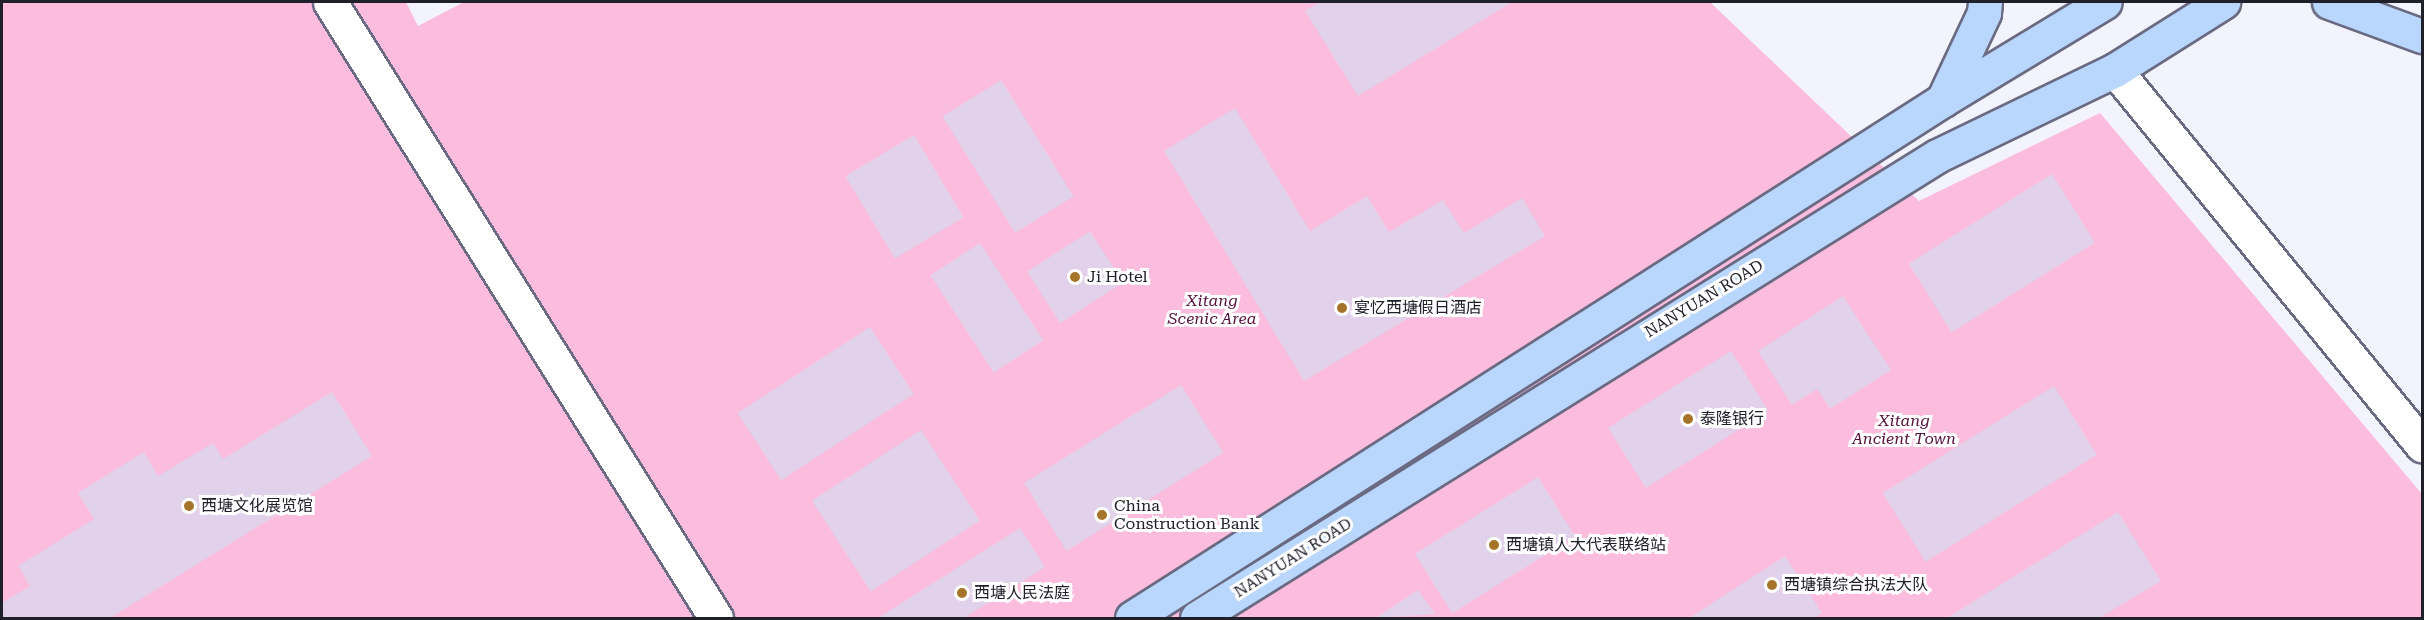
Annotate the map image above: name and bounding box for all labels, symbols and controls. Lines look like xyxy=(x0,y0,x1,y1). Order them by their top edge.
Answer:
street label: NANYUAN ROAD xyxy=(1641,256,1767,342)
place label: Ji Hotel xyxy=(1087,267,1148,287)
marker: Ji Hotel xyxy=(1068,270,1082,284)
park label: Xitang Scenic Area xyxy=(1168,291,1256,329)
place label: 宴忆西塘假日酒店 xyxy=(1354,298,1482,318)
marker: 宴忆西塘假日酒店 xyxy=(1335,301,1349,315)
place label: 泰隆银行 xyxy=(1700,409,1764,429)
park label: Xitang Ancient Town xyxy=(1852,411,1956,449)
marker: 泰隆银行 xyxy=(1681,412,1695,426)
place label: 西塘文化展览馆 xyxy=(201,496,313,516)
place label: China Construction Bank xyxy=(1114,496,1260,534)
marker: 西塘文化展览馆 xyxy=(182,499,196,513)
marker: China Construction Bank xyxy=(1095,508,1109,522)
street label: NANYUAN ROAD xyxy=(1231,514,1355,602)
place label: 西塘镇人大代表联络站 xyxy=(1506,535,1666,555)
marker: 西塘镇人大代表联络站 xyxy=(1487,538,1501,552)
place label: 西塘镇综合执法大队 xyxy=(1784,575,1928,595)
marker: 西塘镇综合执法大队 xyxy=(1765,578,1779,592)
place label: 西塘人民法庭 xyxy=(974,583,1070,603)
marker: 西塘人民法庭 xyxy=(955,586,969,600)

